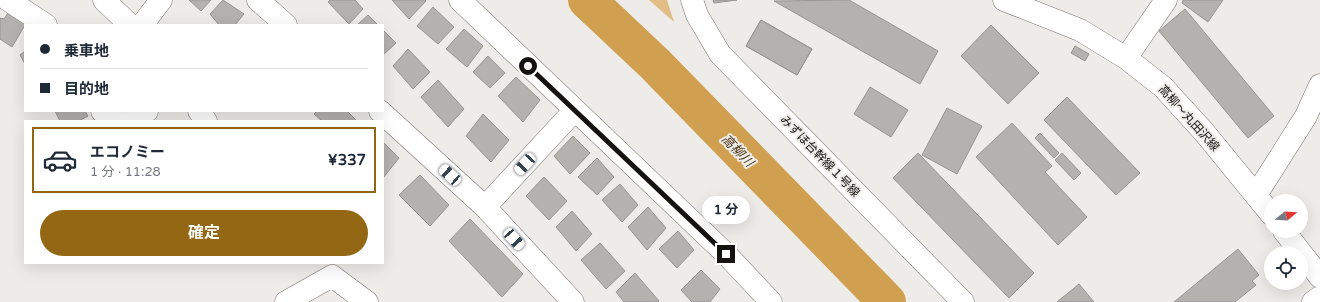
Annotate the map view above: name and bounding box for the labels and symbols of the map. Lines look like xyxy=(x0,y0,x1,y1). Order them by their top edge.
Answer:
route start xyxy=(519,57,537,75)
street label: 高柳～丸田沢線 xyxy=(1156,82,1222,154)
street label: みずほ台幹線１号線 xyxy=(777,112,863,200)
water label: 高柳川 xyxy=(718,131,758,172)
car xyxy=(512,151,538,177)
car xyxy=(437,163,463,187)
north arrow xyxy=(1264,194,1308,238)
callout: 1 分 xyxy=(702,196,750,224)
car xyxy=(502,226,526,252)
route end xyxy=(717,245,735,263)

